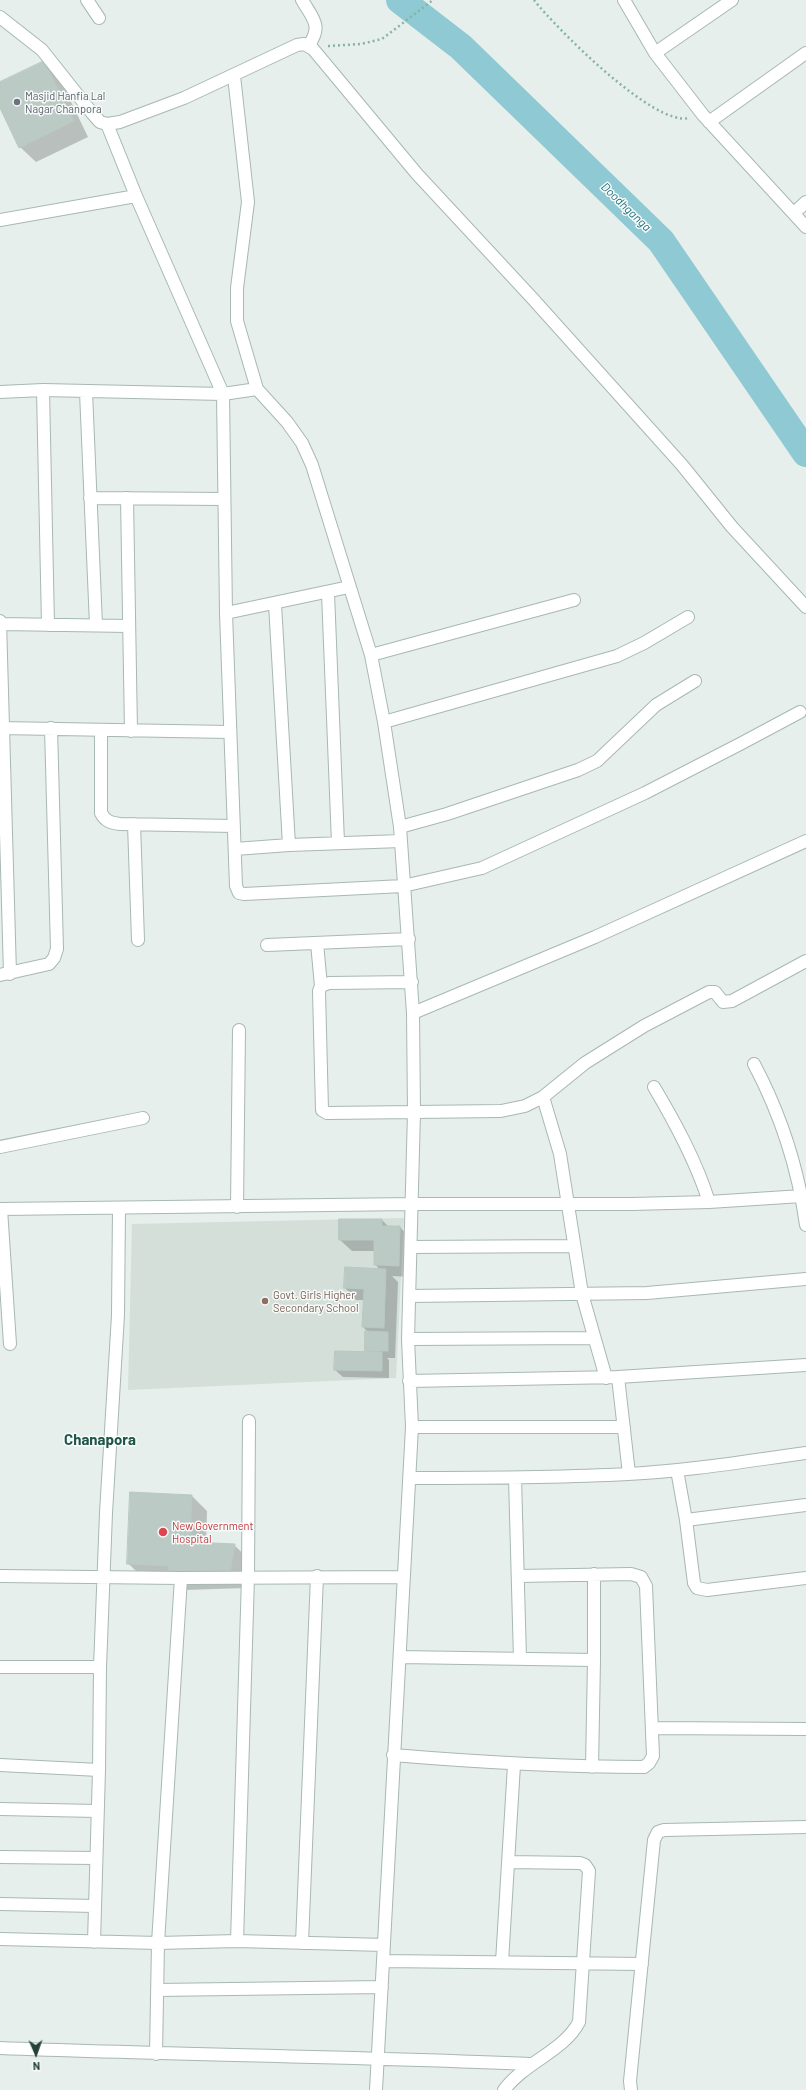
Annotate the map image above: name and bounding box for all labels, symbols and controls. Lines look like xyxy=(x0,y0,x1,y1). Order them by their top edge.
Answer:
place label: Masjid Hanfia Lal Nagar Chanpora xyxy=(25,89,105,115)
marker: Masjid Hanfia Lal Nagar Chanpora xyxy=(12,97,22,107)
water label: Doodhganga xyxy=(598,180,654,234)
place label: Govt. Girls Higher Secondary School xyxy=(273,1288,359,1314)
marker: Govt. Girls Higher Secondary School xyxy=(260,1296,270,1306)
district label: Chanapora xyxy=(64,1431,136,1449)
place label: New Government Hospital xyxy=(172,1519,253,1545)
marker: New Government Hospital xyxy=(157,1526,169,1538)
north arrow xyxy=(16,2034,56,2074)
text: N xyxy=(33,2060,40,2073)

